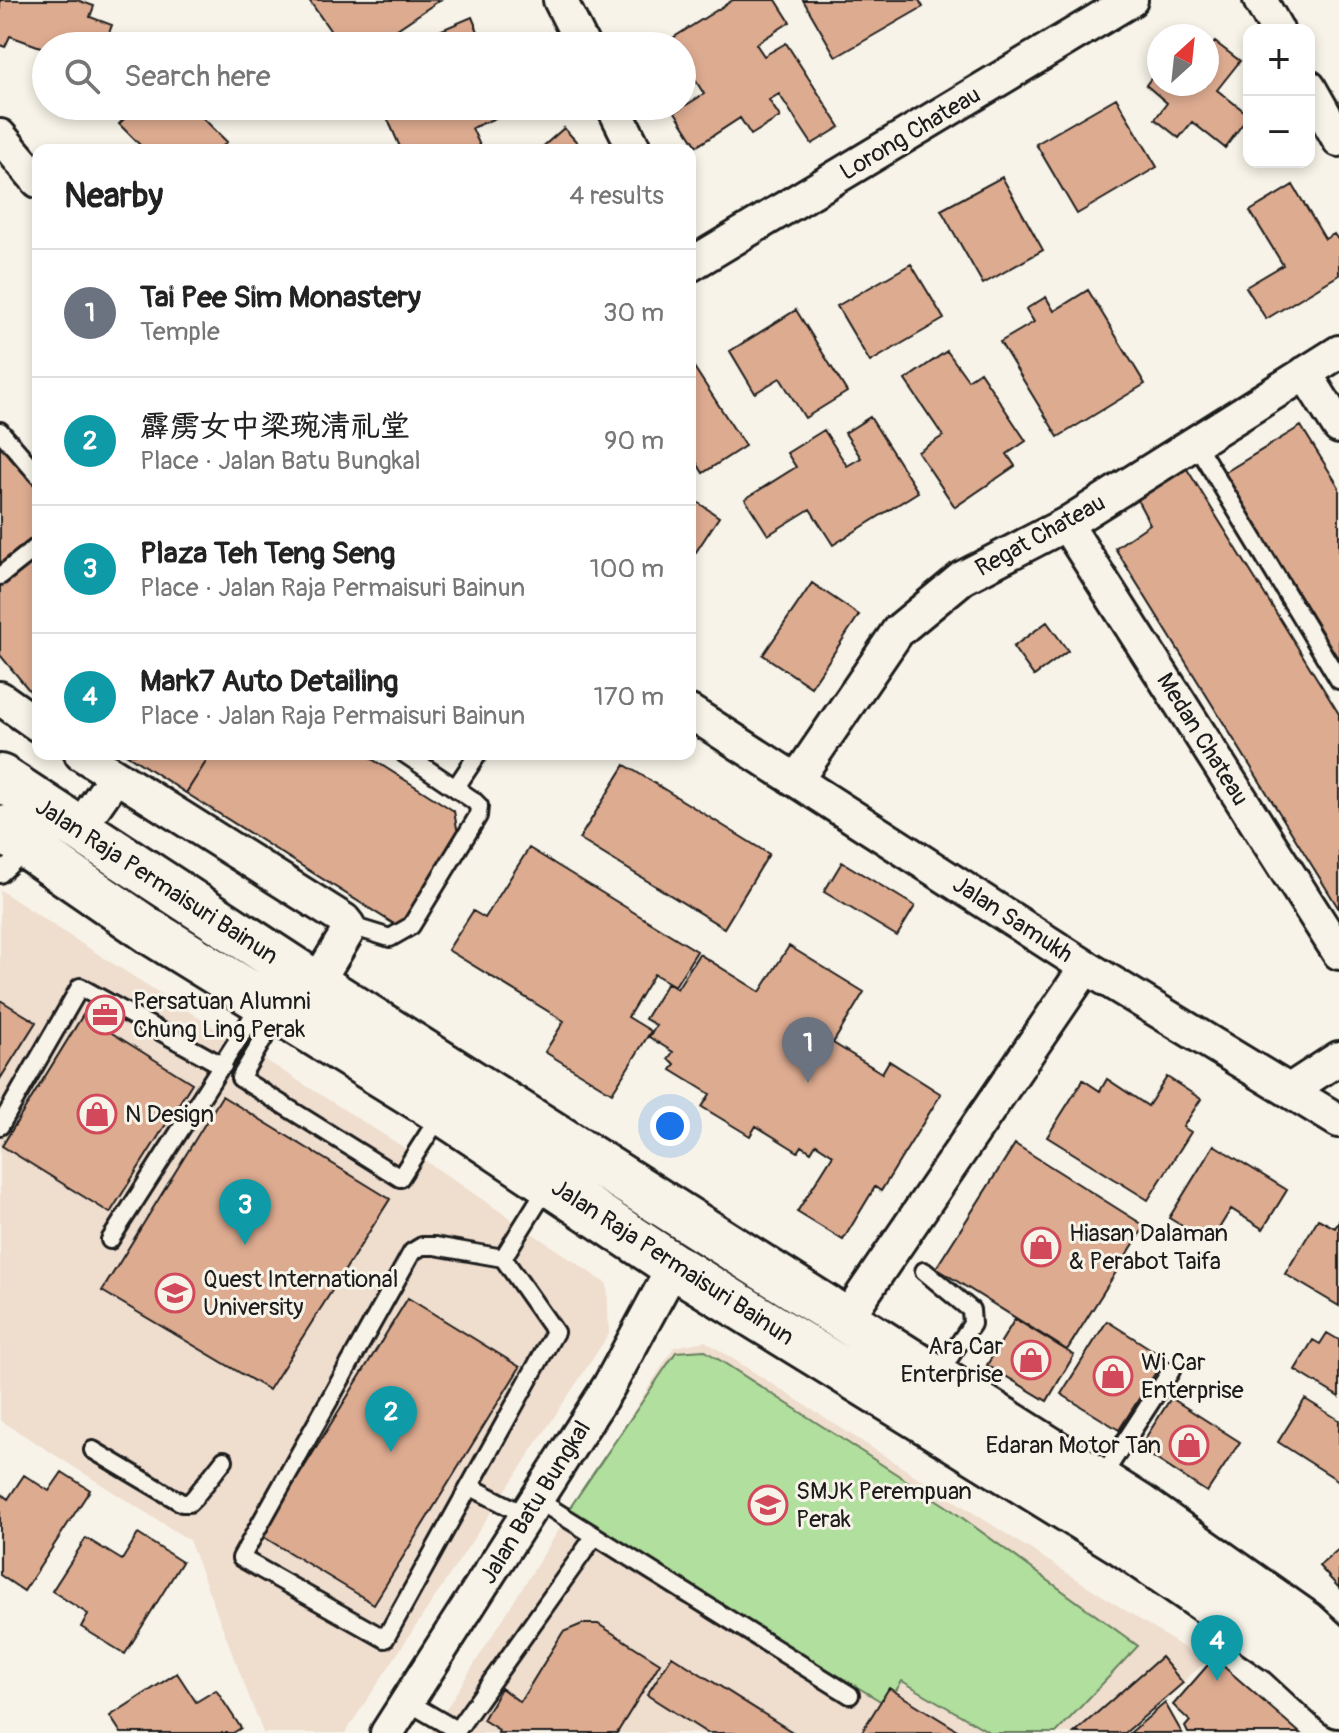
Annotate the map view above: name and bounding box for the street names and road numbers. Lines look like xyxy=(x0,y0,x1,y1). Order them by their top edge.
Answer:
street label: Lorong Chateau xyxy=(835,80,986,187)
street label: Regat Chateau xyxy=(970,488,1110,583)
street label: Medan Chateau xyxy=(1150,668,1255,811)
street label: Jalan Raja Permaisuri Bainun xyxy=(30,792,283,971)
street label: Jalan Samukh xyxy=(947,870,1078,969)
street label: Jalan Raja Permaisuri Bainun xyxy=(546,1173,799,1352)
street label: Jalan Batu Bungkal xyxy=(474,1415,597,1589)

